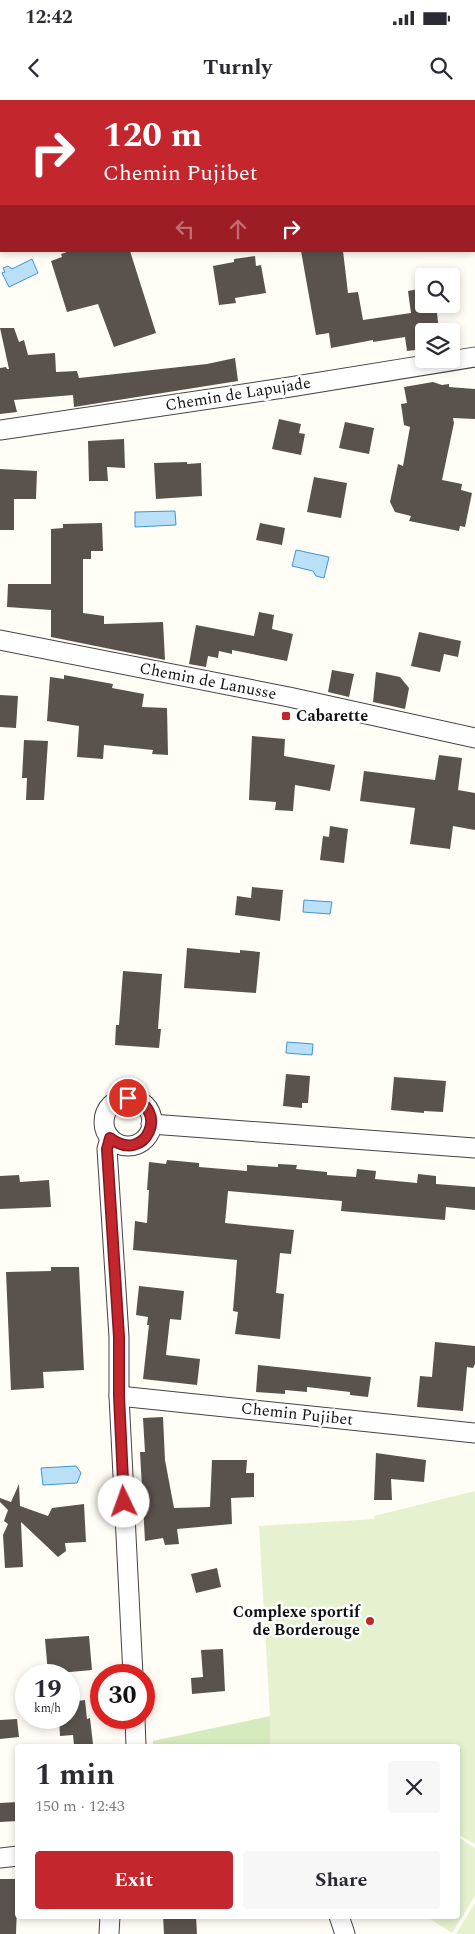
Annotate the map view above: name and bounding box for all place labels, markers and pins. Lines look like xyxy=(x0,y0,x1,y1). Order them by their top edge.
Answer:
place label: Cabarette xyxy=(296,704,368,728)
marker: Cabarette xyxy=(280,710,292,722)
pin xyxy=(107,1077,149,1119)
place label: Complexe sportif de Borderouge xyxy=(233,1600,361,1642)
marker: Complexe sportif de Borderouge xyxy=(364,1615,376,1627)

